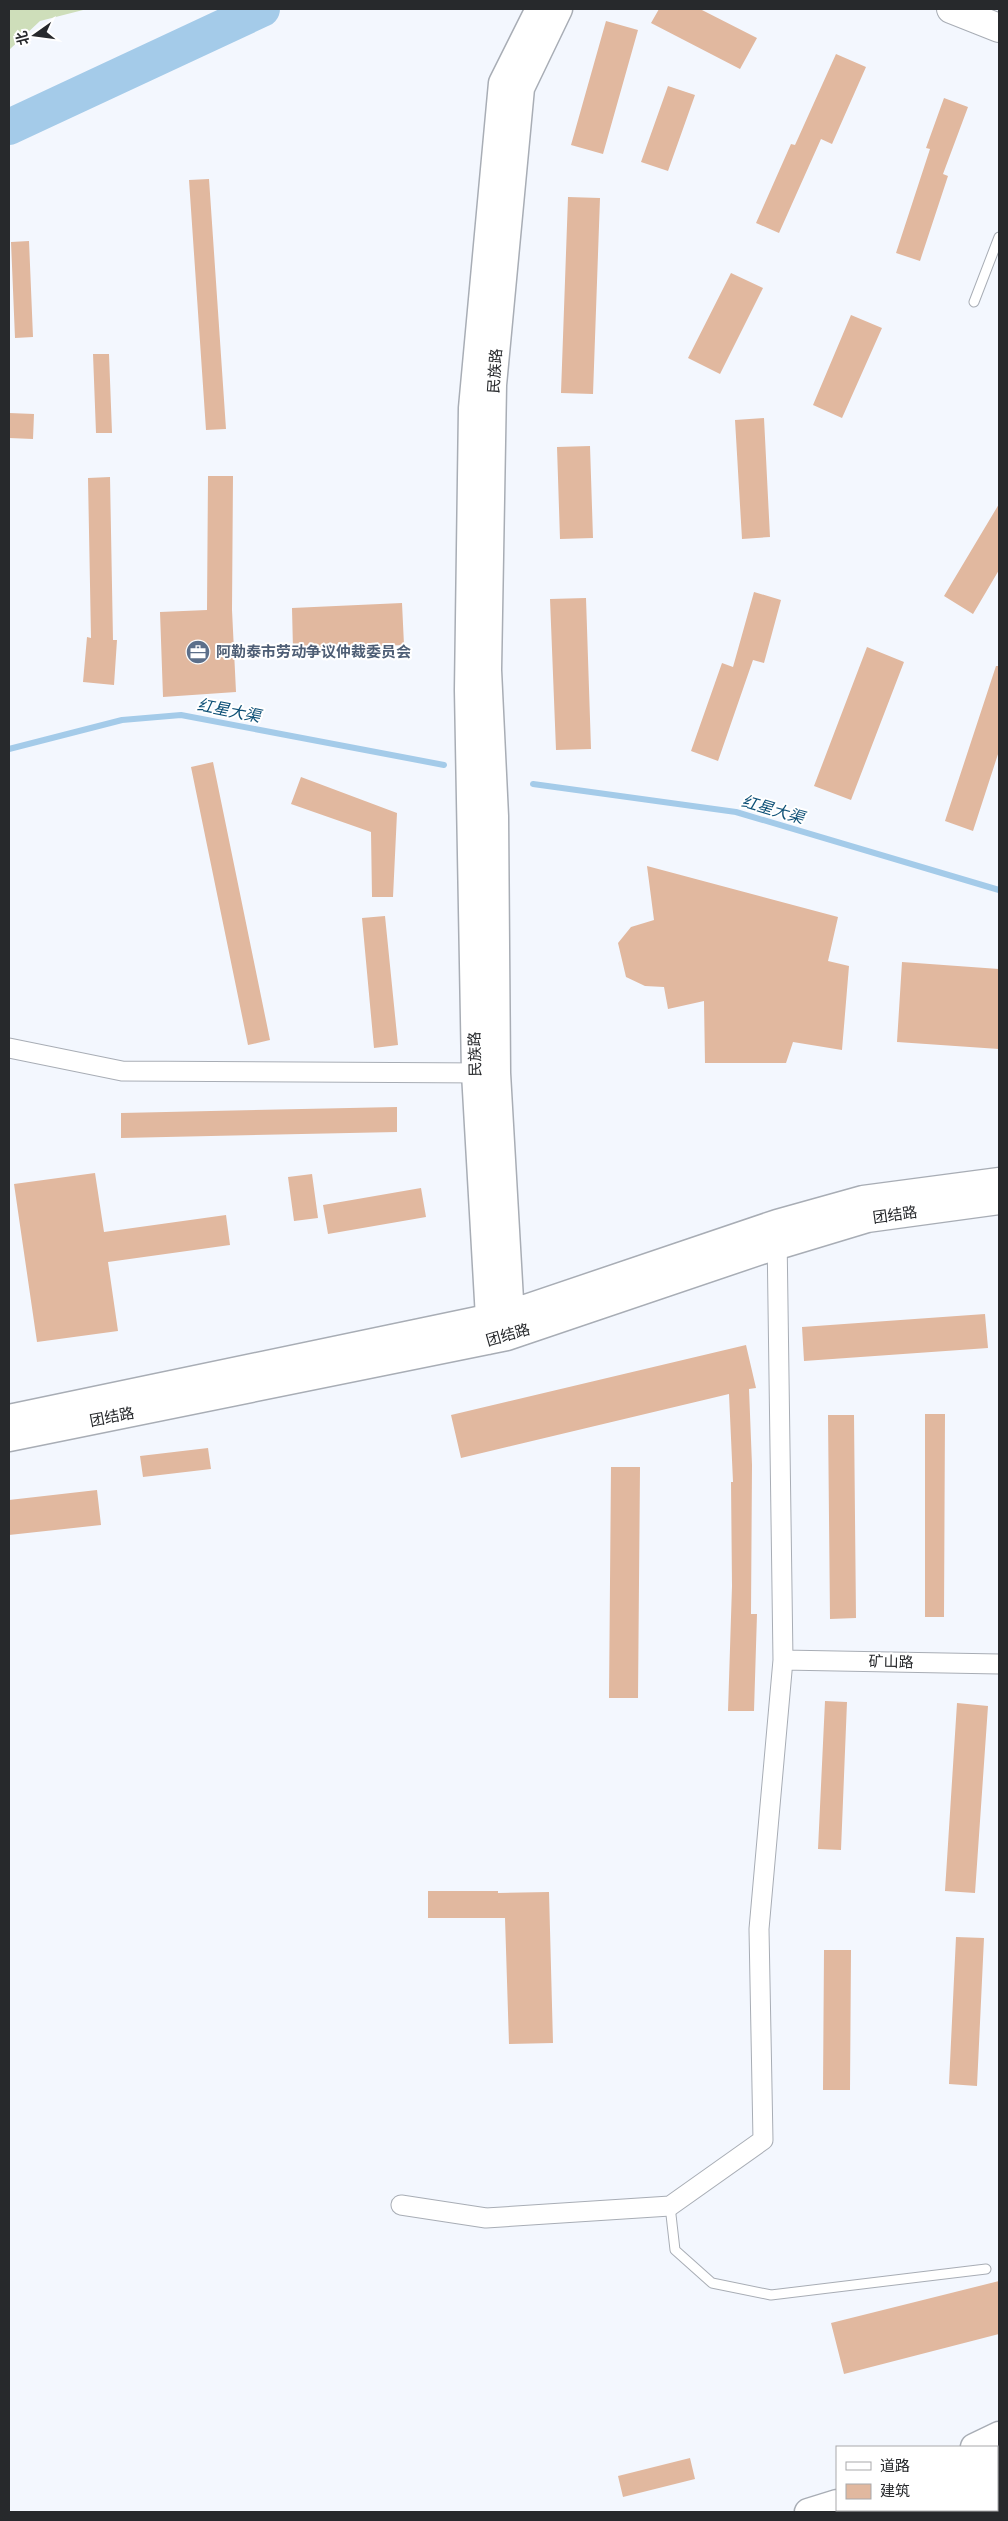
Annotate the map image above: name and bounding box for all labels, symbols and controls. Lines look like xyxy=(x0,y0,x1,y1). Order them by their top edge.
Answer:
north arrow xyxy=(10,10,60,60)
text: 北 xyxy=(12,29,32,47)
street label: 民族路 xyxy=(483,348,505,394)
office icon: 阿勒泰市劳动争议仲裁委员会 xyxy=(185,639,211,665)
place label: 阿勒泰市劳动争议仲裁委员会 xyxy=(216,642,411,660)
water label: 红星大渠 xyxy=(196,694,264,725)
water label: 红星大渠 xyxy=(740,791,808,827)
street label: 民族路 xyxy=(465,1031,483,1077)
street label: 团结路 xyxy=(871,1202,918,1226)
street label: 团结路 xyxy=(484,1319,532,1349)
street label: 团结路 xyxy=(88,1403,136,1429)
street label: 矿山路 xyxy=(868,1652,914,1670)
legend xyxy=(836,2446,998,2511)
text: 道路 xyxy=(880,2456,910,2474)
text: 建筑 xyxy=(880,2481,910,2499)

